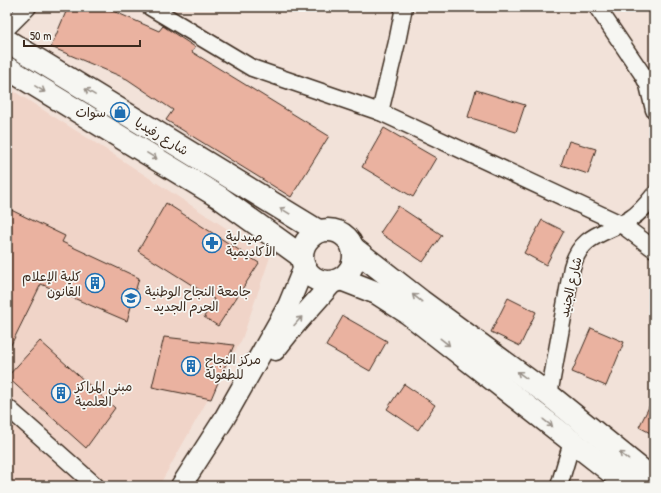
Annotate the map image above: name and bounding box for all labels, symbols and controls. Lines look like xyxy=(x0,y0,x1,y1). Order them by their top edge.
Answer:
scale bar xyxy=(24,22,140,48)
text: 50 m xyxy=(30,27,51,44)
one-way arrow xyxy=(34,85,46,93)
one-way arrow xyxy=(84,87,96,95)
shop icon: سوات xyxy=(109,101,131,123)
place label: سوات xyxy=(75,103,106,121)
street label: شارع رفيديا xyxy=(131,113,192,160)
one-way arrow xyxy=(146,152,157,160)
one-way arrow xyxy=(279,206,291,214)
place label: صيدلية الأكاديمية xyxy=(226,227,275,260)
pharmacy icon: صيدلية الأكاديمية xyxy=(201,232,223,254)
street label: شارع الجنيد xyxy=(554,255,587,319)
place label: كلية الإعلام القانون xyxy=(22,267,81,300)
building icon: كلية الإعلام القانون xyxy=(84,272,106,294)
place label: جامعة النجاح الوطنية - الحرم الجديد xyxy=(145,282,251,317)
school or university icon: جامعة النجاح الوطنية - الحرم الجديد xyxy=(120,287,142,309)
one-way arrow xyxy=(412,294,423,302)
one-way arrow xyxy=(293,316,302,326)
one-way arrow xyxy=(440,338,451,347)
place label: مركز النجاح للطفولة xyxy=(205,350,261,383)
building icon: مركز النجاح للطفولة xyxy=(180,355,202,377)
one-way arrow xyxy=(516,371,527,379)
place label: مبنى المراكز العلمية xyxy=(74,377,132,410)
building icon: مبنى المراكز العلمية xyxy=(50,382,72,404)
one-way arrow xyxy=(542,418,553,427)
one-way arrow xyxy=(618,451,629,460)

